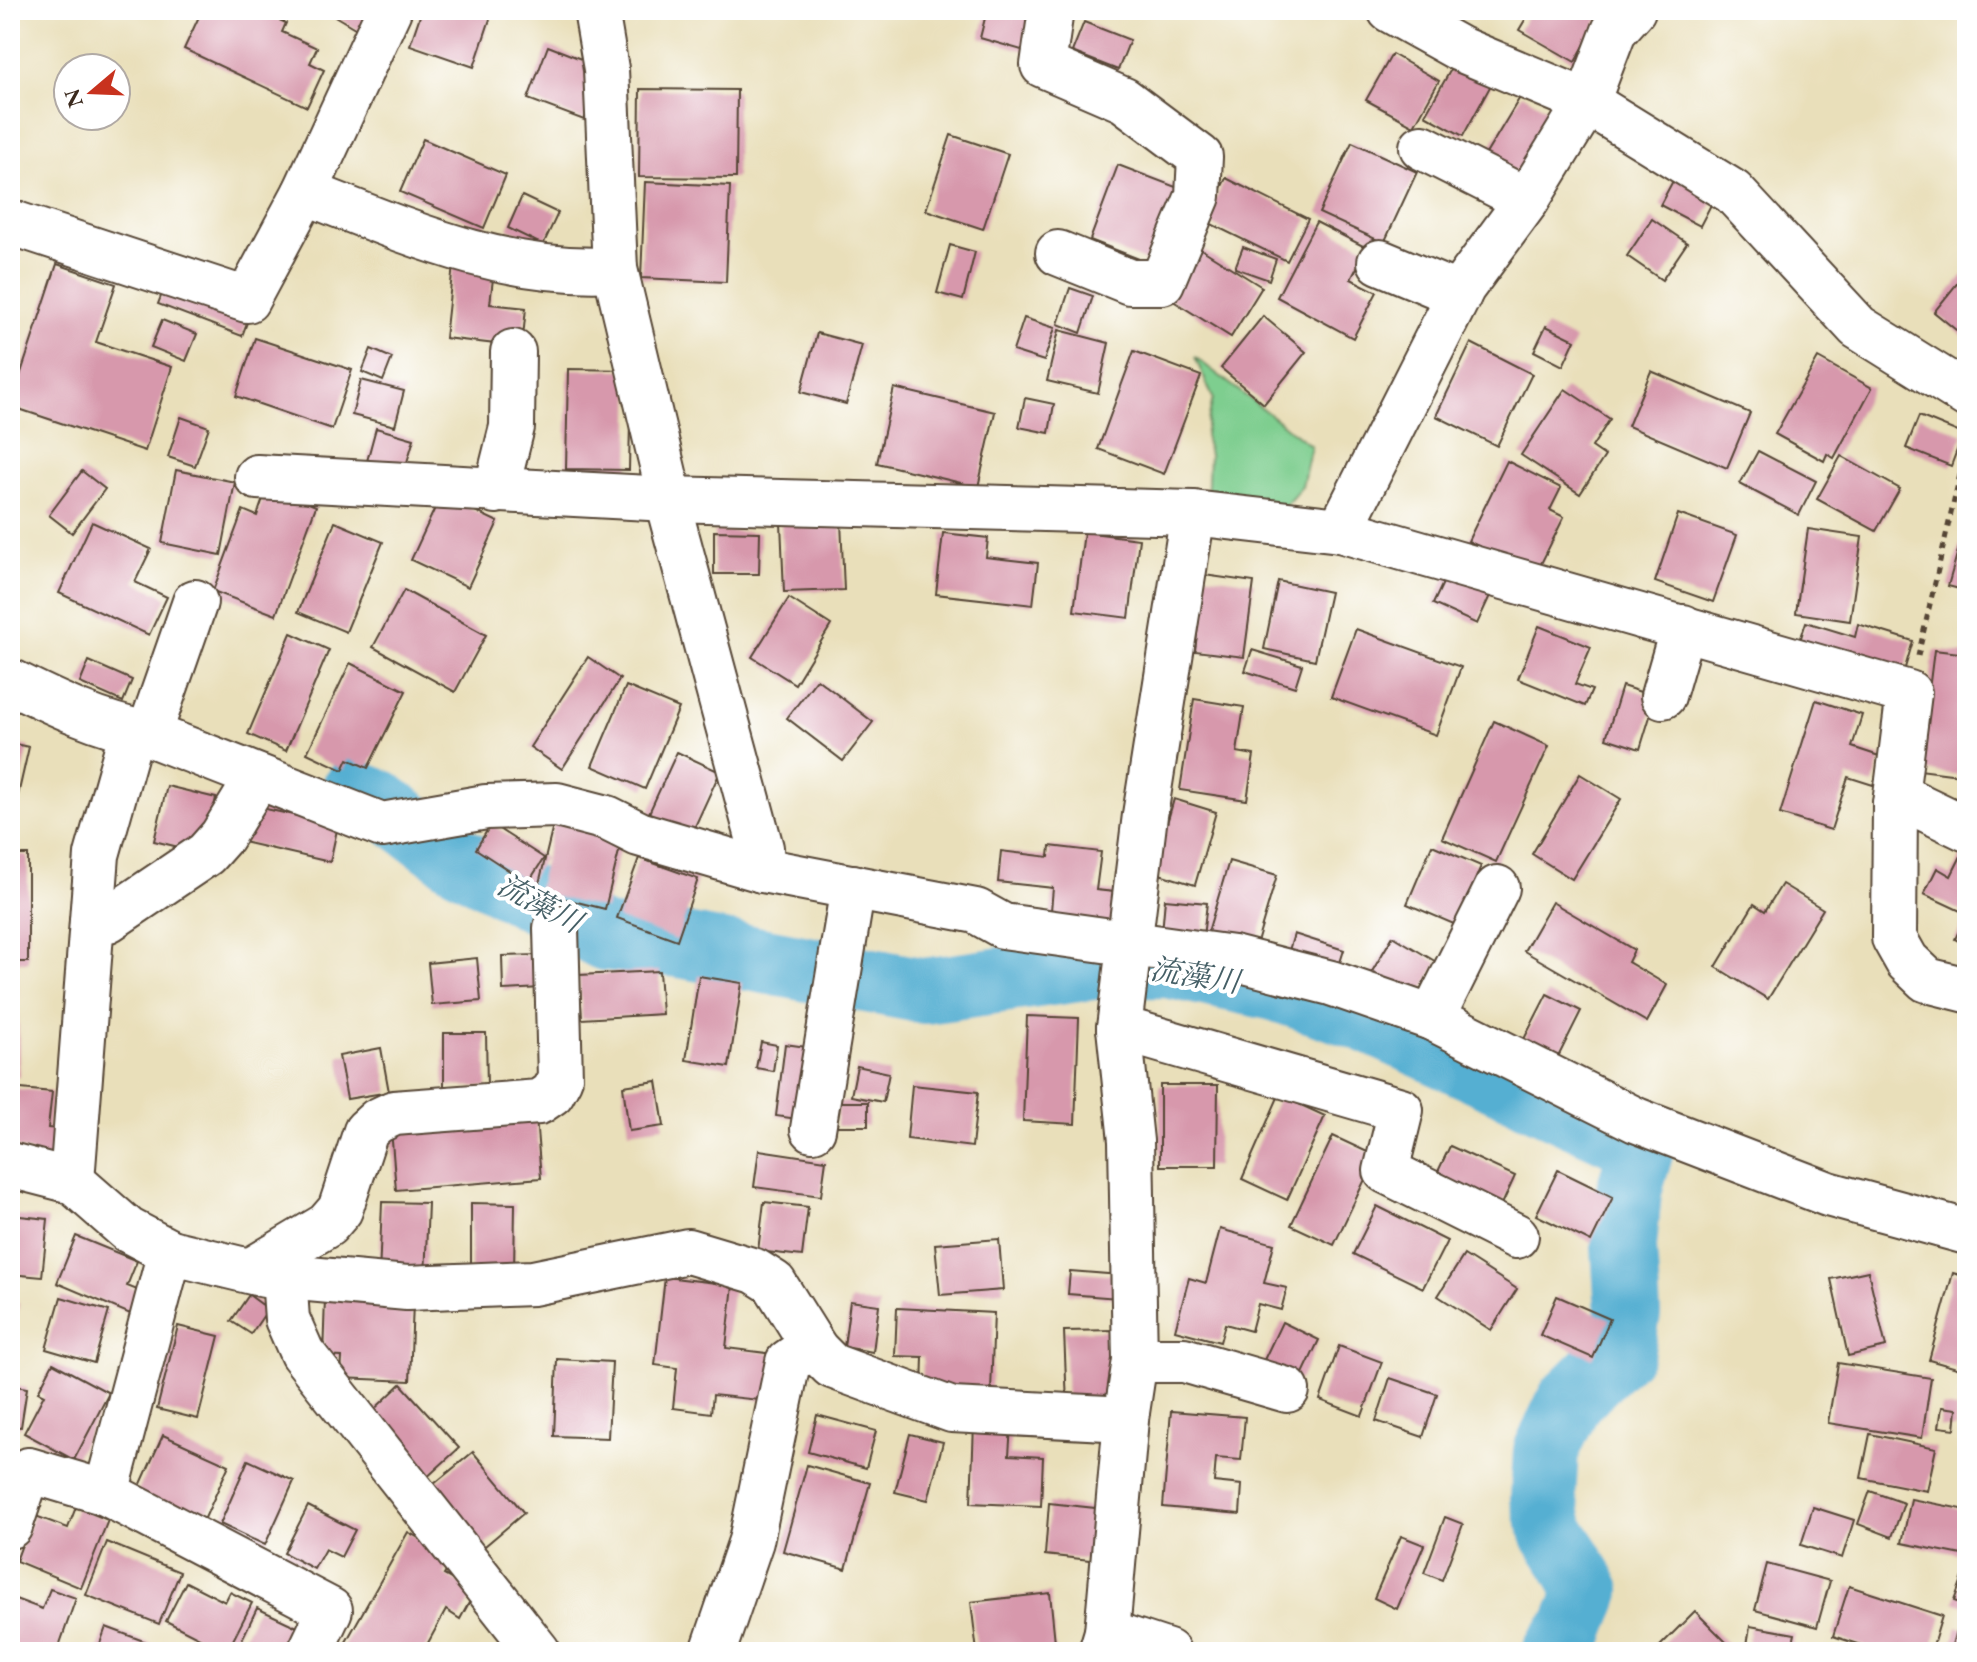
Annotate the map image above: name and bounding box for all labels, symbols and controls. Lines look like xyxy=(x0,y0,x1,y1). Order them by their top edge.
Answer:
north arrow xyxy=(52,52,132,132)
text: N xyxy=(57,85,90,111)
water label: 流藻川 xyxy=(491,865,592,943)
water label: 流藻川 xyxy=(1148,949,1245,1002)

